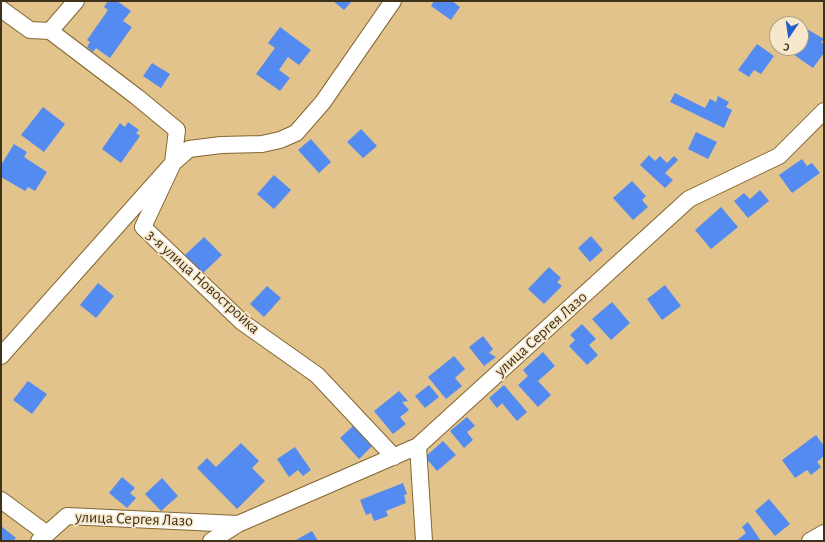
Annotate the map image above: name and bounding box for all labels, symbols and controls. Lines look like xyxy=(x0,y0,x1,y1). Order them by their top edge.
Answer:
north arrow xyxy=(769,16,809,56)
text: С xyxy=(782,41,791,53)
street label: 3-я улица Новостройка xyxy=(142,226,264,338)
street label: улица Сергея Лазо xyxy=(491,287,591,381)
street label: улица Сергея Лазо xyxy=(75,507,193,531)

